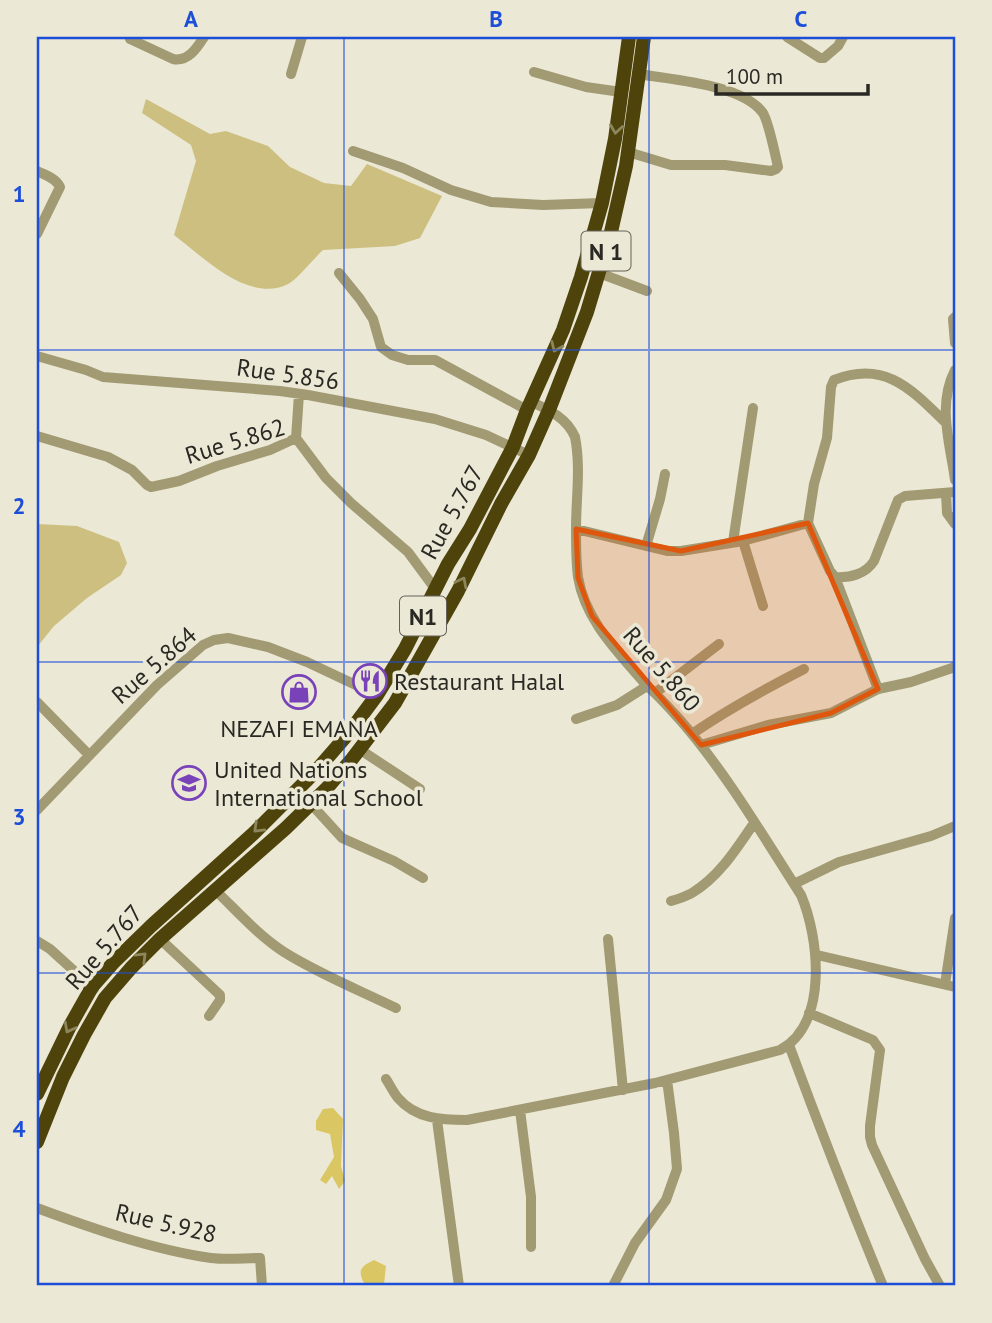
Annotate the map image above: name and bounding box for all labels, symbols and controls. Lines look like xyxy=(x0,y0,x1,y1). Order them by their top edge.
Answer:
text: A xyxy=(184,4,198,33)
text: B xyxy=(489,4,503,33)
text: C xyxy=(795,4,808,33)
scale bar xyxy=(716,52,868,96)
text: 100 m xyxy=(726,63,783,90)
one-way arrow xyxy=(609,123,624,134)
text: 1 xyxy=(12,179,26,208)
road number: N 1 xyxy=(582,232,630,270)
one-way arrow xyxy=(550,340,564,352)
street label: Rue 5.856 xyxy=(235,351,341,397)
street label: Rue 5.862 xyxy=(181,411,289,471)
street label: Rue 5.767 xyxy=(413,459,491,565)
text: 2 xyxy=(12,491,26,520)
one-way arrow xyxy=(454,577,468,590)
road number: N1 xyxy=(400,596,446,636)
street label: Rue 5.864 xyxy=(105,619,203,711)
street label: Rue 5.860 xyxy=(616,620,708,718)
restaurant icon: Restaurant Halal xyxy=(351,662,389,700)
place label: Restaurant Halal xyxy=(394,666,564,697)
shop icon: NEZAFI EMANA xyxy=(280,673,318,711)
place label: NEZAFI EMANA xyxy=(220,713,378,744)
place label: United Nations International School xyxy=(214,754,423,813)
school or university icon: United Nations International School xyxy=(170,764,208,802)
text: 3 xyxy=(12,802,26,831)
one-way arrow xyxy=(253,820,266,833)
street label: Rue 5.767 xyxy=(58,898,150,996)
one-way arrow xyxy=(134,952,147,965)
one-way arrow xyxy=(64,1021,77,1033)
text: 4 xyxy=(12,1114,26,1143)
street label: Rue 5.928 xyxy=(112,1196,220,1250)

